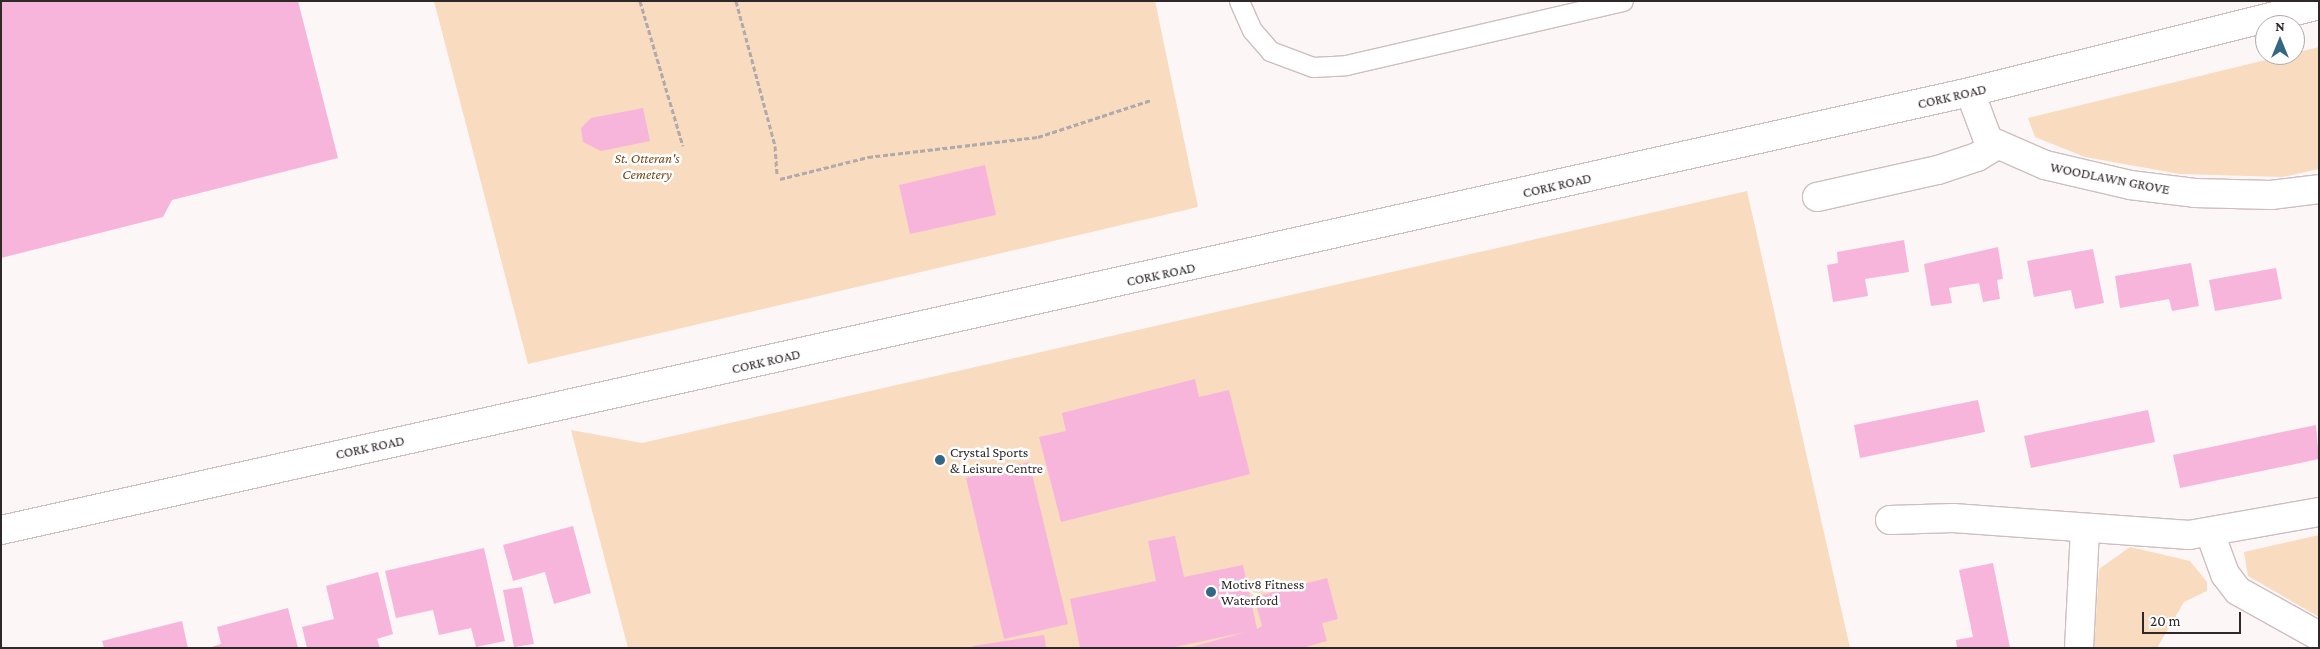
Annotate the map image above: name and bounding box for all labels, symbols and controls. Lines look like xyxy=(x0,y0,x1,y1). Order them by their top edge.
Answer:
north arrow xyxy=(2255,15,2305,65)
text: N xyxy=(2275,18,2285,34)
street label: CORK ROAD xyxy=(1916,80,1988,112)
park label: St. Otteran's Cemetery xyxy=(614,150,680,182)
street label: WOODLAWN GROVE xyxy=(2049,158,2171,198)
street label: CORK ROAD xyxy=(1521,169,1593,201)
street label: CORK ROAD xyxy=(1125,258,1197,290)
street label: CORK ROAD xyxy=(730,345,802,377)
street label: CORK ROAD xyxy=(334,431,406,463)
place label: Crystal Sports & Leisure Centre xyxy=(950,444,1043,477)
marker: Crystal Sports & Leisure Centre xyxy=(934,454,946,466)
place label: Motiv8 Fitness Waterford xyxy=(1221,576,1304,608)
marker: Motiv8 Fitness Waterford xyxy=(1205,586,1217,598)
scale bar xyxy=(2145,602,2244,634)
text: 20 m xyxy=(2150,613,2181,629)

